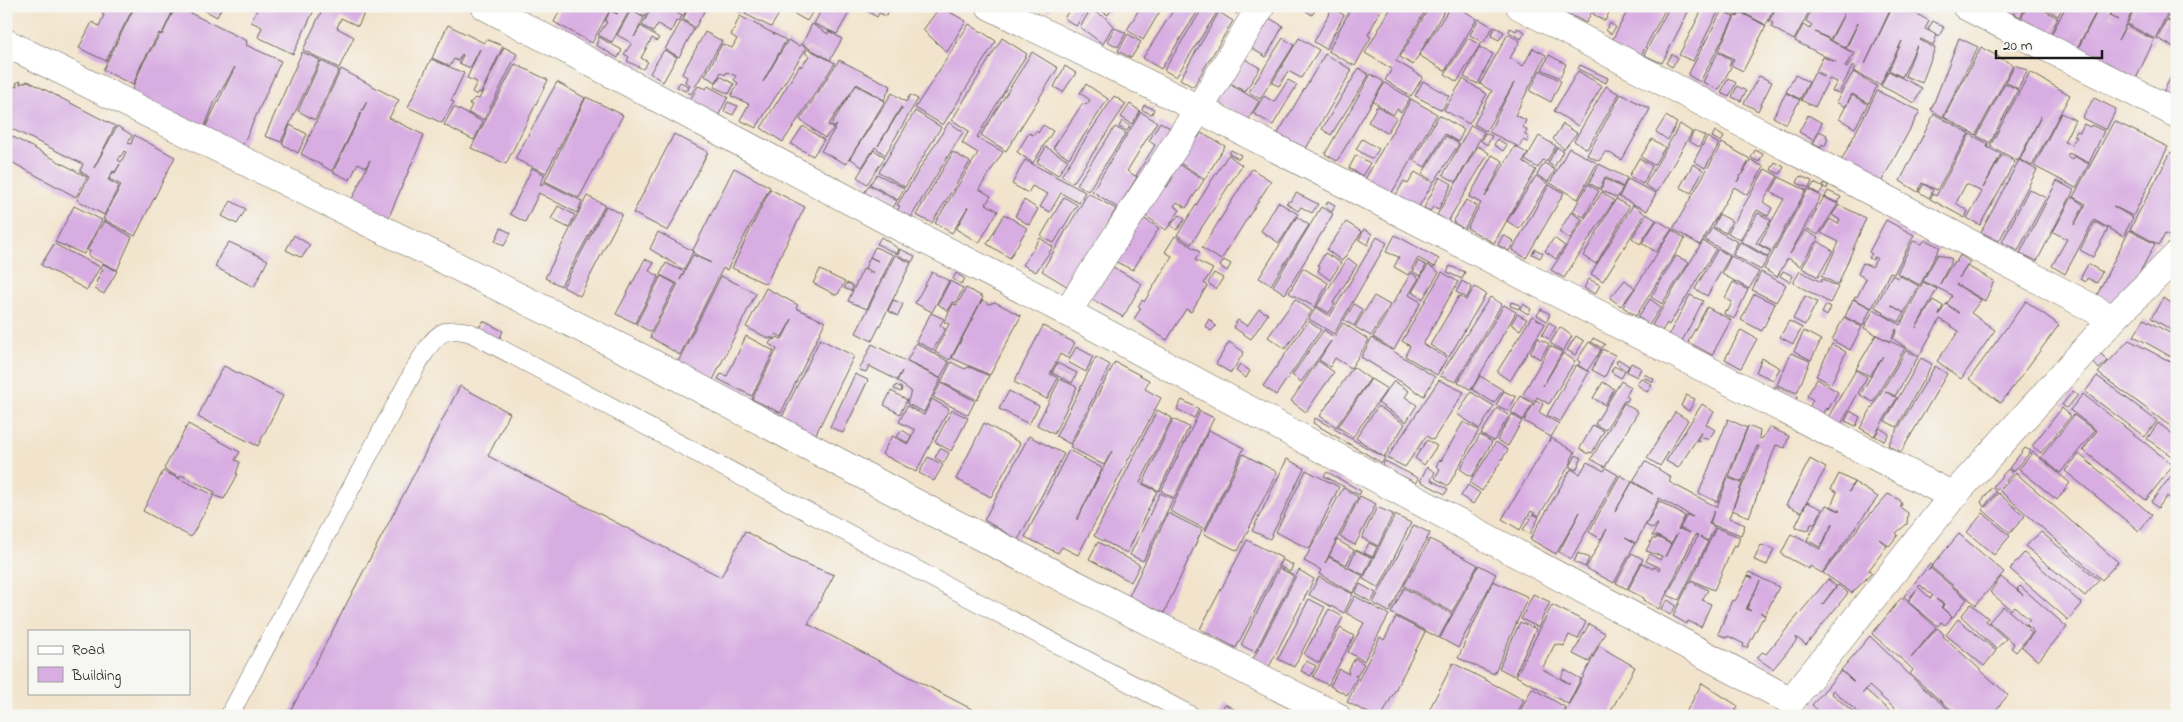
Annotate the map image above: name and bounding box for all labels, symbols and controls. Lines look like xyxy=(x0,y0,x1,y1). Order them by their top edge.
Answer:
scale bar xyxy=(1996,28,2102,60)
text: 20 m xyxy=(2003,35,2033,57)
legend xyxy=(28,630,190,694)
text: Road xyxy=(72,639,105,661)
text: Building xyxy=(71,665,121,688)

